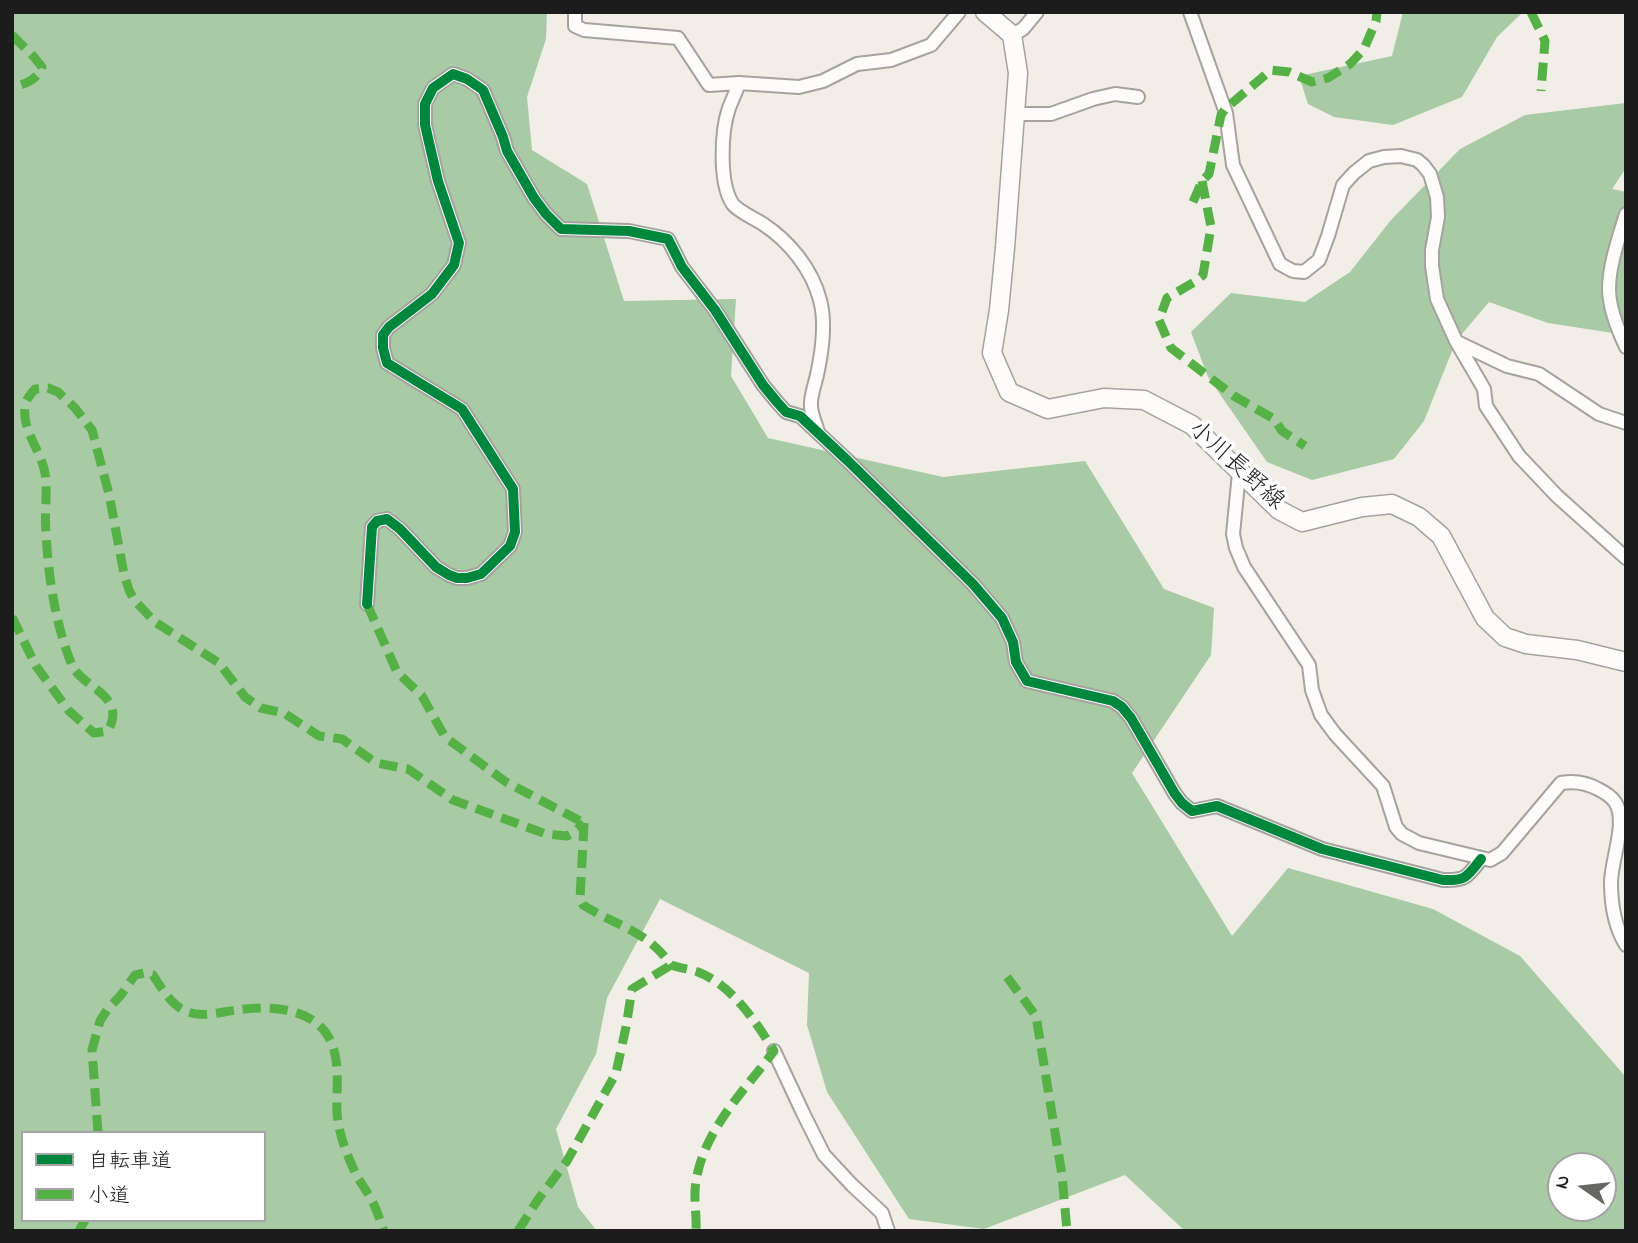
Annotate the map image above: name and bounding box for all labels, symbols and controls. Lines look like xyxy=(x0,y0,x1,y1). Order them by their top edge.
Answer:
street label: 小川長野線 xyxy=(1181,416,1289,518)
legend xyxy=(21,1131,266,1222)
text: 自転車道 xyxy=(88,1147,172,1177)
north arrow xyxy=(1547,1152,1617,1222)
text: N xyxy=(1548,1173,1578,1192)
text: 小道 xyxy=(88,1182,130,1212)

